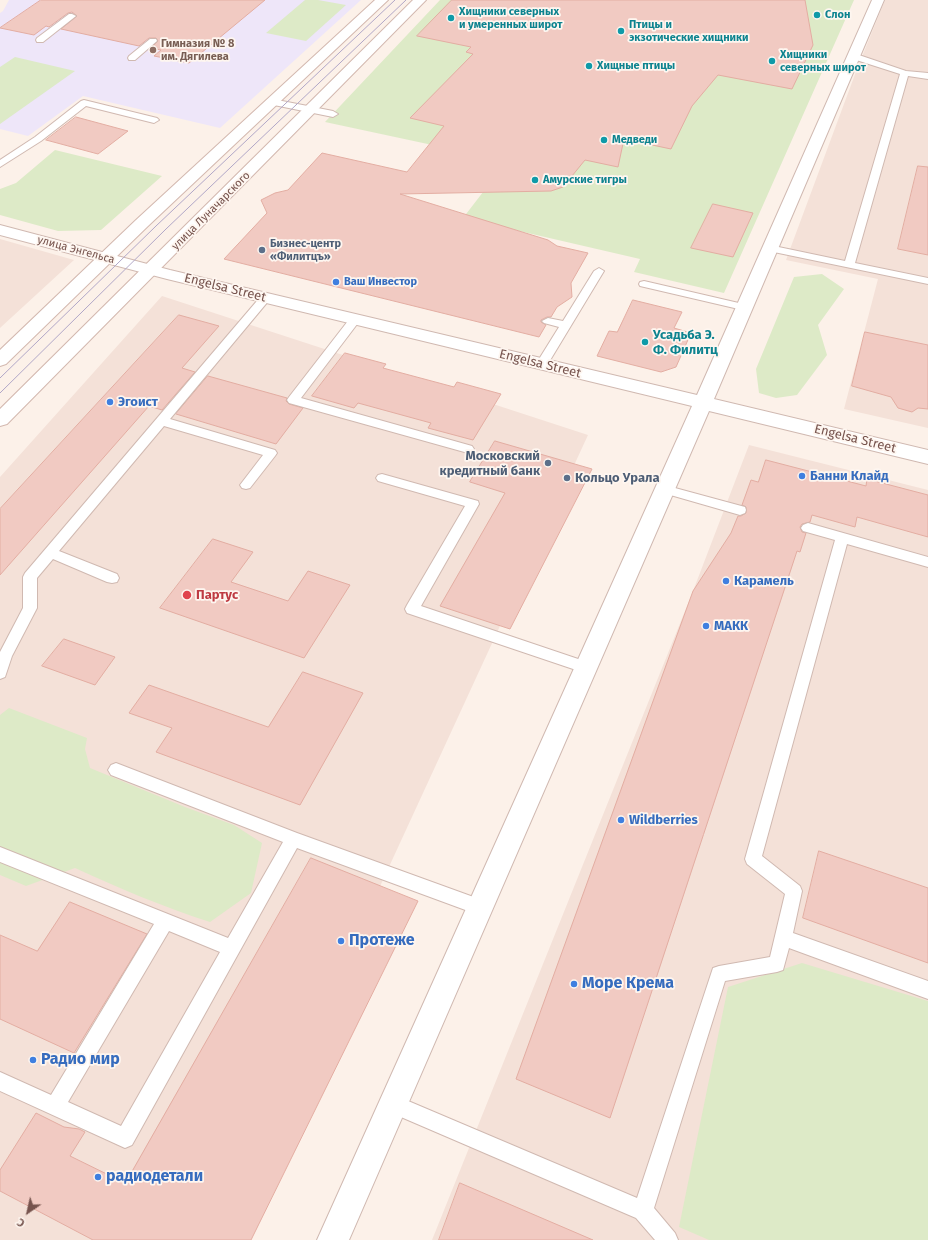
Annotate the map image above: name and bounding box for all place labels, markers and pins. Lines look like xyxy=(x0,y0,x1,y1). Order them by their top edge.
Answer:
place label: Хищники северных и умеренных широт xyxy=(459,5,562,31)
place label: Слон xyxy=(825,8,850,22)
marker: Слон xyxy=(812,10,822,20)
marker: Хищники северных и умеренных широт xyxy=(446,13,456,23)
place label: Птицы и экзотические хищники xyxy=(629,18,749,44)
marker: Птицы и экзотические хищники xyxy=(616,26,626,36)
place label: Гимназия № 8 им. Дягилева xyxy=(161,37,234,63)
marker: Гимназия № 8 им. Дягилева xyxy=(148,45,158,55)
place label: Хищники северных широт xyxy=(780,48,866,74)
marker: Хищники северных широт xyxy=(767,56,777,66)
place label: Хищные птицы xyxy=(597,59,675,73)
marker: Хищные птицы xyxy=(584,61,594,71)
place label: Медведи xyxy=(612,133,657,147)
marker: Медведи xyxy=(599,135,609,145)
place label: Амурские тигры xyxy=(543,173,627,187)
marker: Амурские тигры xyxy=(530,175,540,185)
place label: Бизнес-центр «Филитцъ» xyxy=(270,237,341,263)
marker: Бизнес-центр «Филитцъ» xyxy=(257,245,267,255)
place label: Ваш Инвестор xyxy=(344,275,417,289)
marker: Ваш Инвестор xyxy=(331,277,341,287)
place label: Усадьба Э. Ф. Филитц xyxy=(653,327,718,358)
marker: Усадьба Э. Ф. Филитц xyxy=(640,337,650,347)
place label: Эгоист xyxy=(118,394,158,410)
marker: Эгоист xyxy=(105,397,115,407)
place label: Московский кредитный банк xyxy=(440,448,540,479)
marker: Московский кредитный банк xyxy=(543,458,553,468)
place label: Банни Клайд xyxy=(810,468,888,484)
place label: Кольцо Урала xyxy=(575,470,660,486)
marker: Банни Клайд xyxy=(797,471,807,481)
marker: Кольцо Урала xyxy=(562,473,572,483)
place label: Карамель xyxy=(734,573,794,589)
marker: Карамель xyxy=(721,576,731,586)
place label: Партус xyxy=(196,587,238,603)
marker: Партус xyxy=(181,589,193,601)
place label: МАКК xyxy=(714,618,748,634)
marker: МАКК xyxy=(701,621,711,631)
place label: Wildberries xyxy=(629,812,698,828)
marker: Wildberries xyxy=(616,815,626,825)
place label: Протеже xyxy=(349,931,415,951)
marker: Протеже xyxy=(336,936,346,946)
place label: Море Крема xyxy=(582,974,674,994)
marker: Море Крема xyxy=(569,979,579,989)
place label: Радио мир xyxy=(41,1050,120,1070)
marker: Радио мир xyxy=(28,1055,38,1065)
place label: радиодетали xyxy=(106,1167,203,1187)
marker: радиодетали xyxy=(93,1172,103,1182)

